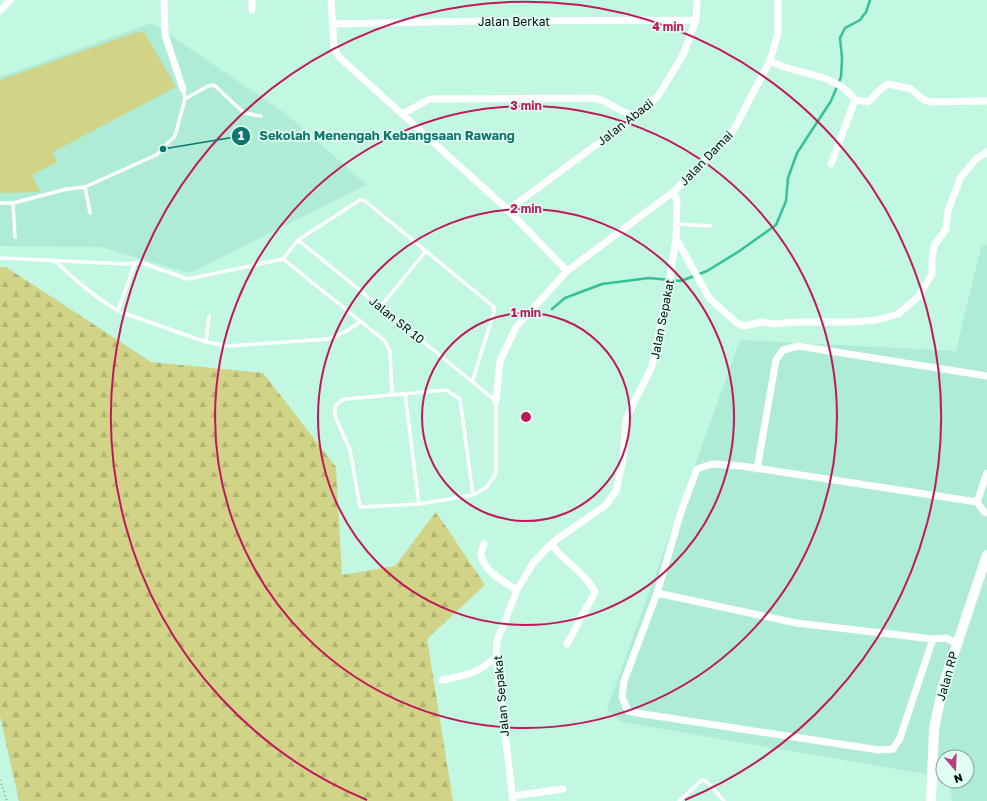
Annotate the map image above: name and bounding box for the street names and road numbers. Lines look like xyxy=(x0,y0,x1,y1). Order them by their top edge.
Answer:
street label: Jalan Berkat xyxy=(478,14,550,29)
street label: Jalan Abadi xyxy=(594,95,656,149)
street label: Jalan Damai xyxy=(676,128,736,188)
street label: Jalan Sepakat xyxy=(647,277,677,360)
street label: Jalan SR 10 xyxy=(366,293,428,347)
street label: Jalan RP xyxy=(933,650,961,702)
street label: Jalan Sepakat xyxy=(490,655,512,737)

